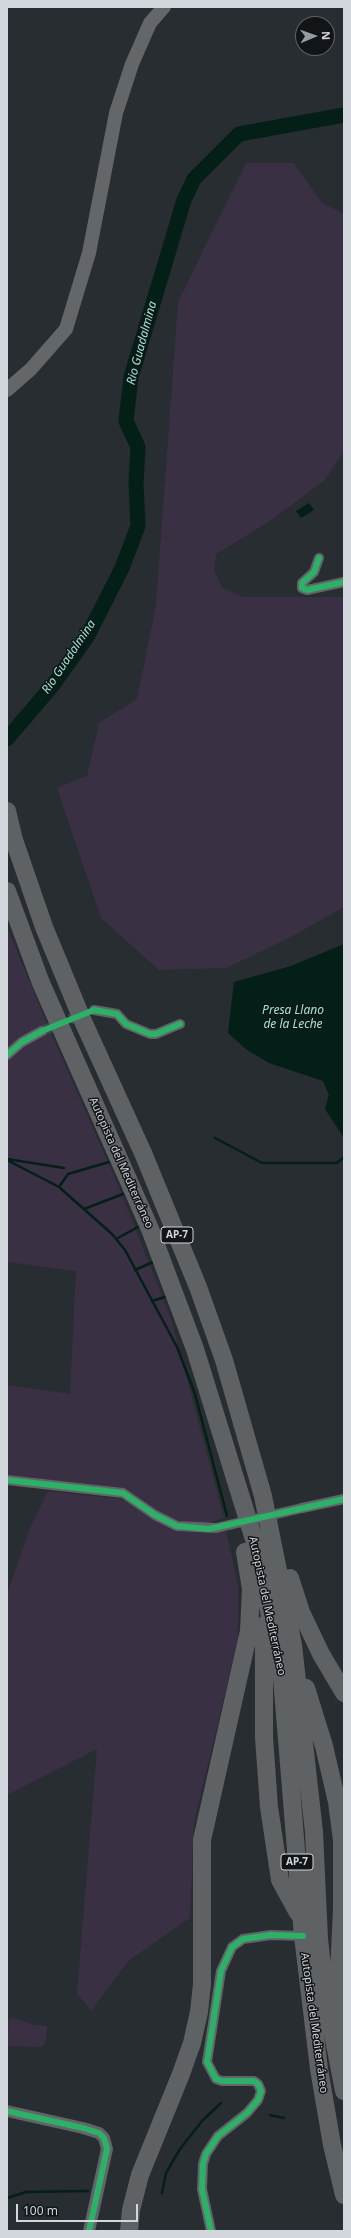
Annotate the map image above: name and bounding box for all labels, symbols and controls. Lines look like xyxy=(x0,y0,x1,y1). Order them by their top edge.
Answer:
north arrow xyxy=(295,16,335,56)
text: N xyxy=(319,31,334,40)
water label: Rio Guadalmina xyxy=(124,300,160,386)
water label: Rio Guadalmina xyxy=(39,617,99,697)
water label: Presa Llano de la Leche xyxy=(262,1004,324,1032)
street label: Autopista del Mediterráneo xyxy=(86,1096,156,1230)
road number: AP-7 xyxy=(161,1227,193,1243)
street label: Autopista del Mediterráneo xyxy=(246,1535,288,1677)
road number: AP-7 xyxy=(281,1854,313,1870)
street label: Autopista del Mediterráneo xyxy=(298,1952,330,2094)
scale bar xyxy=(18,2196,140,2222)
text: 100 m xyxy=(23,2202,58,2219)

